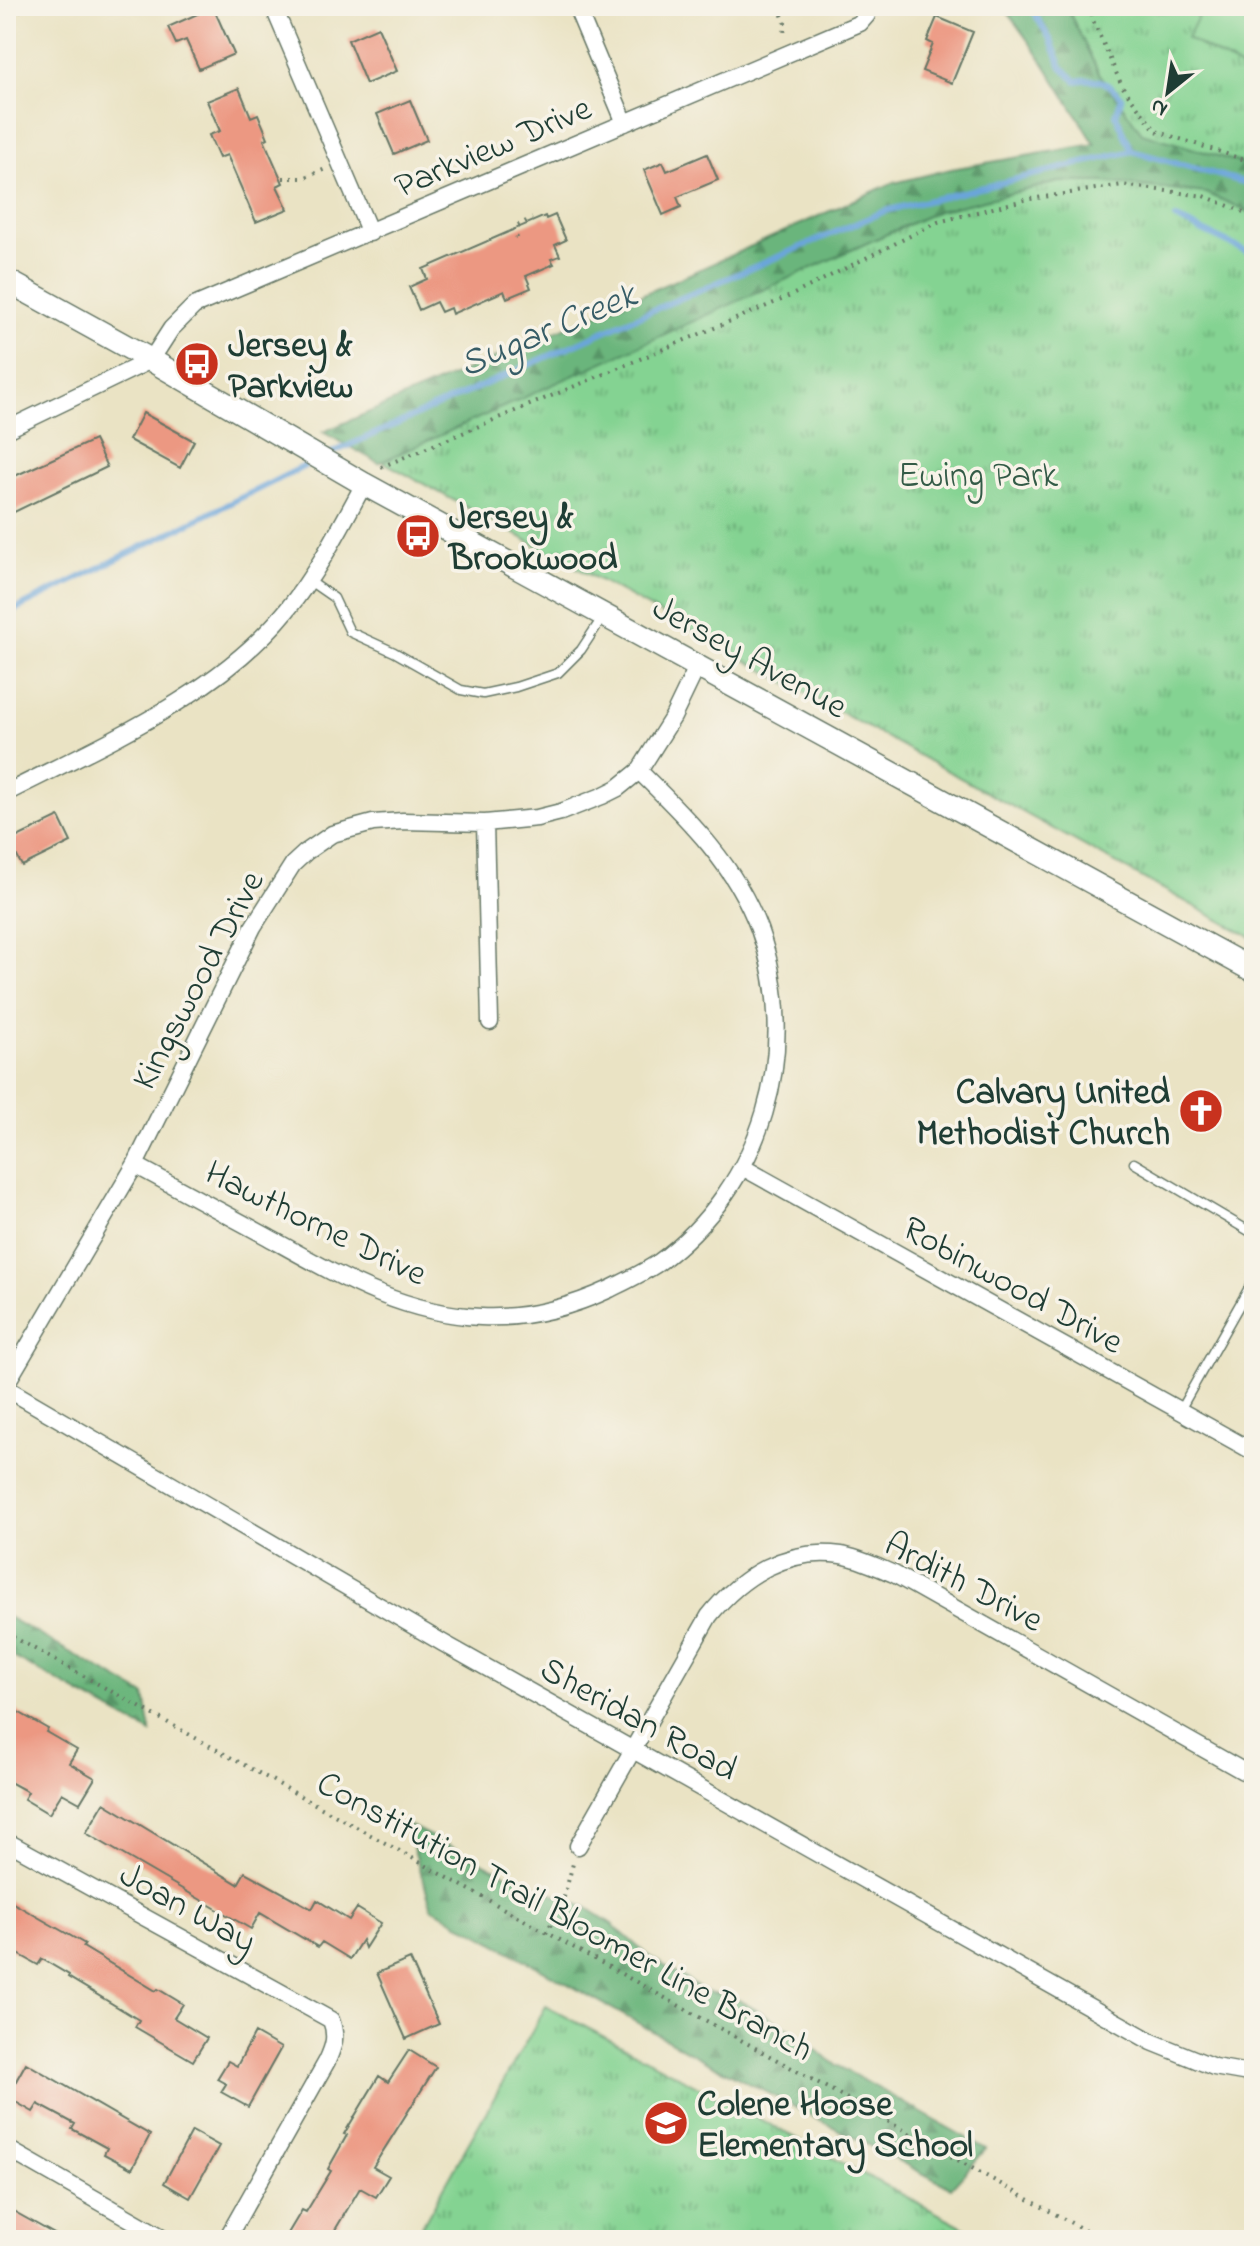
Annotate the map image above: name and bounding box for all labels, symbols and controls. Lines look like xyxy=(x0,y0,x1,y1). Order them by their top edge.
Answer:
north arrow xyxy=(1128,52,1208,132)
street label: Parkview Drive xyxy=(387,84,601,214)
text: N xyxy=(1145,89,1174,124)
water label: Sugar Creek xyxy=(451,269,647,394)
place label: Jersey & Parkview xyxy=(228,321,353,415)
bus stop icon: Jersey & Parkview xyxy=(173,340,221,388)
park label: Ewing Park xyxy=(898,451,1058,504)
place label: Jersey & Brookwood xyxy=(447,493,618,587)
bus stop icon: Jersey & Brookwood xyxy=(394,512,442,560)
street label: Jersey Avenue xyxy=(642,583,857,735)
street label: Kingswood Drive xyxy=(120,861,280,1100)
place label: Calvary United Methodist Church xyxy=(916,1068,1171,1162)
church icon: Calvary United Methodist Church xyxy=(1177,1087,1225,1135)
street label: Hawthorne Drive xyxy=(195,1148,436,1302)
street label: Robinwood Drive xyxy=(891,1204,1133,1370)
street label: Ardith Drive xyxy=(874,1520,1053,1648)
street label: Sheridan Road xyxy=(529,1645,746,1797)
street label: Constitution Trail Bloomer Line Branch xyxy=(306,1759,822,2077)
street label: Joan Way xyxy=(108,1850,265,1969)
place label: Colene Hoose Elementary School xyxy=(697,2080,973,2174)
school or university icon: Colene Hoose Elementary School xyxy=(642,2099,690,2147)

